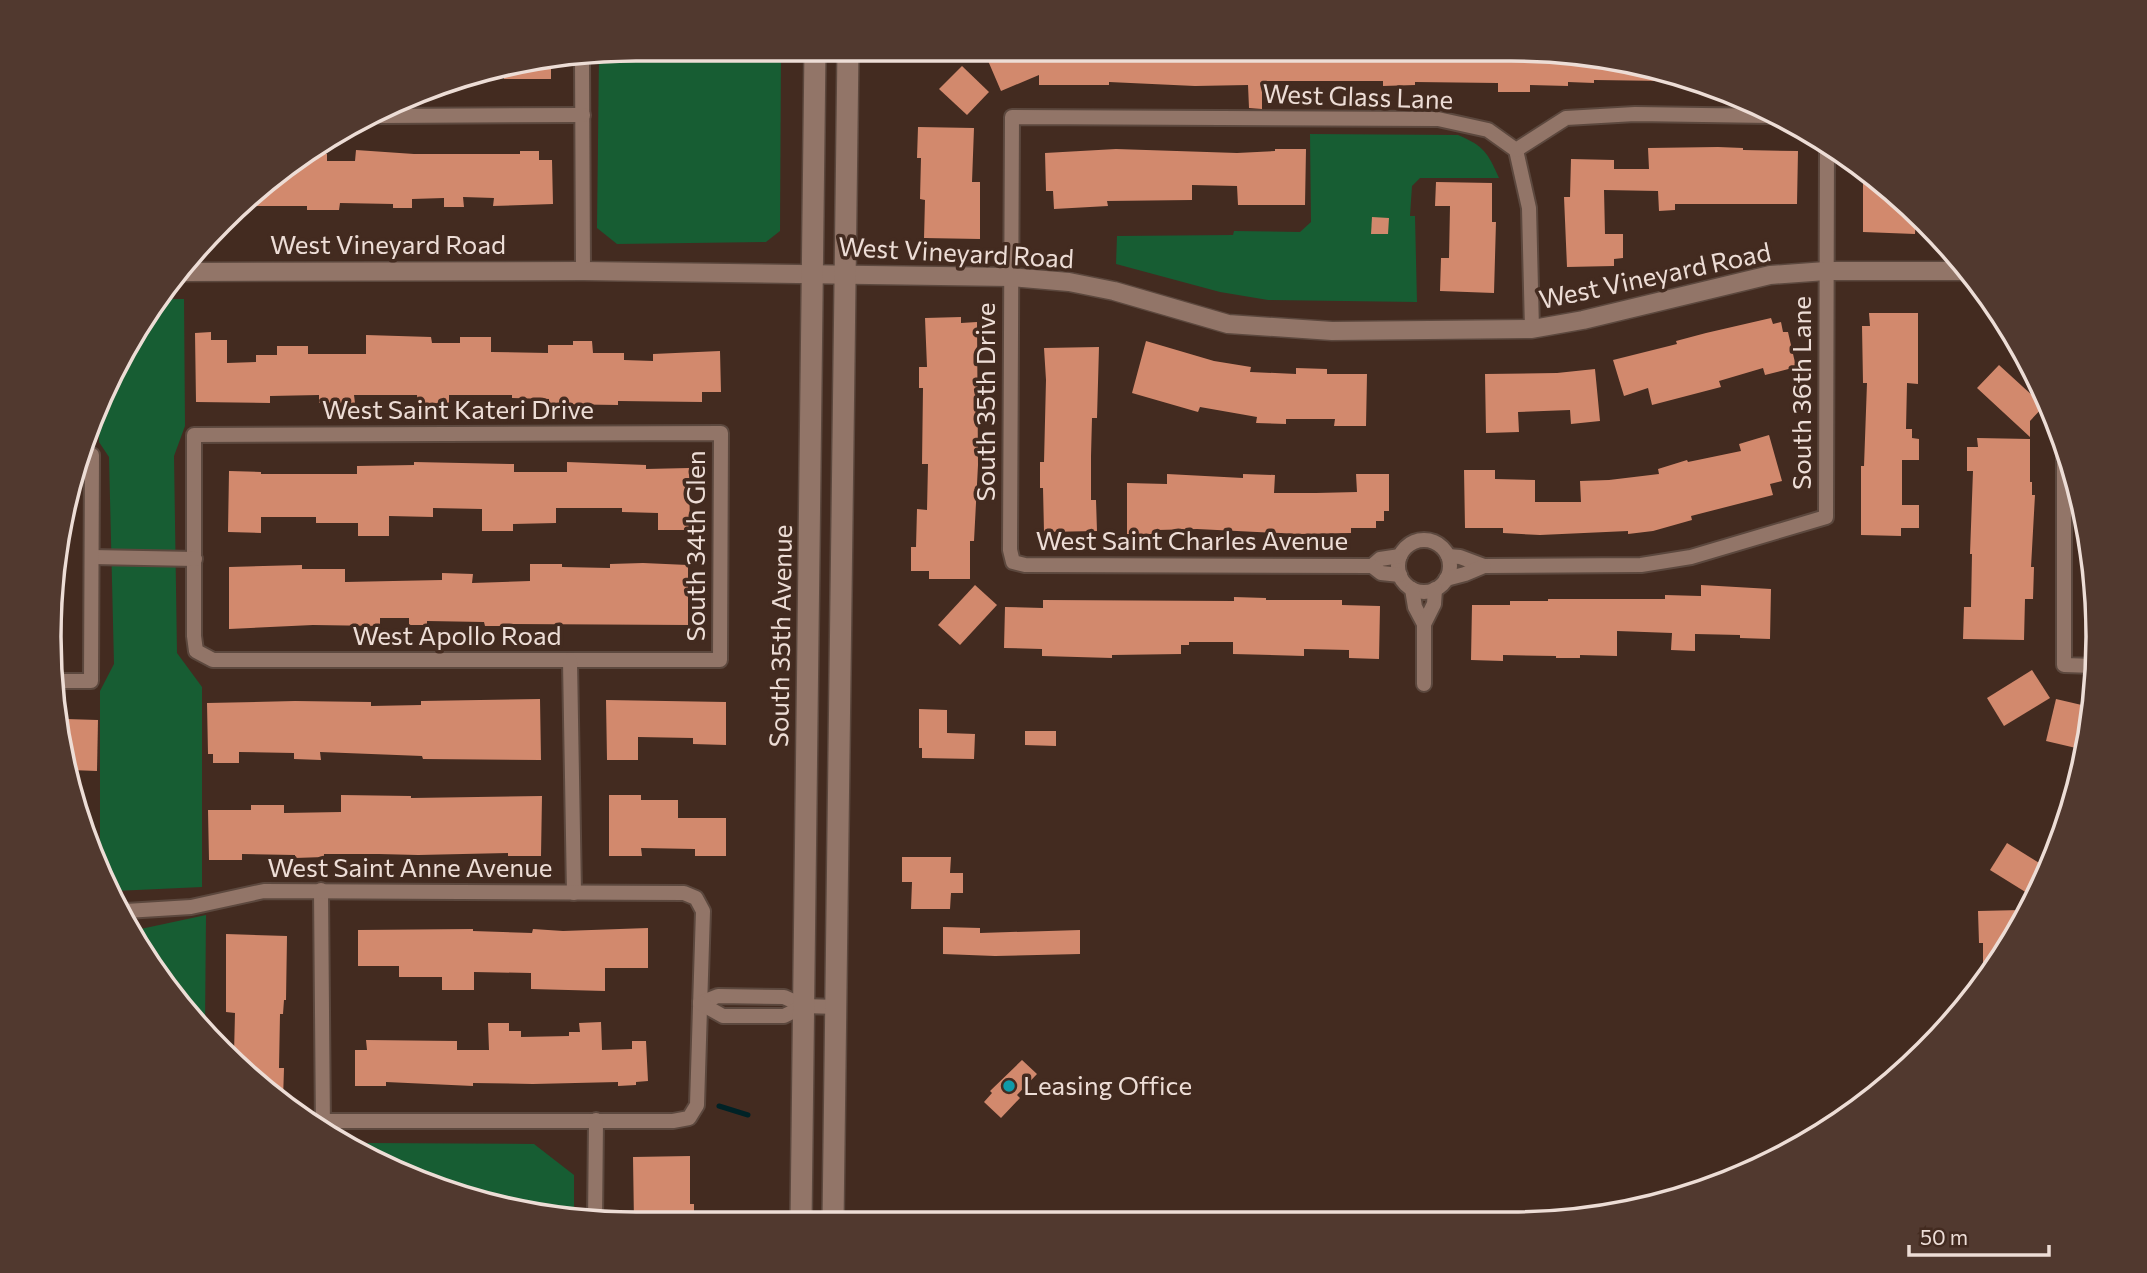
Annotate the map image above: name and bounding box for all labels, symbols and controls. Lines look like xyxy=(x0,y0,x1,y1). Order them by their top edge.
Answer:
street label: West Glass Lane xyxy=(1262,77,1454,114)
street label: West Vineyard Road xyxy=(270,228,506,259)
street label: West Vineyard Road xyxy=(837,230,1075,273)
street label: West Vineyard Road xyxy=(1536,235,1773,314)
street label: South 36th Lane xyxy=(1785,296,1816,490)
street label: South 35th Drive xyxy=(969,303,1000,501)
street label: West Saint Kateri Drive xyxy=(322,393,594,424)
street label: South 34th Glen xyxy=(679,450,710,642)
street label: South 35th Avenue xyxy=(762,524,797,748)
street label: West Saint Charles Avenue xyxy=(1036,524,1348,555)
street label: West Apollo Road xyxy=(352,619,562,650)
street label: West Saint Anne Avenue xyxy=(268,851,552,882)
place label: Leasing Office xyxy=(1023,1069,1192,1100)
marker: Leasing Office xyxy=(1001,1078,1017,1094)
scale bar xyxy=(1909,1214,2049,1258)
text: 50 m xyxy=(1920,1224,1968,1249)

